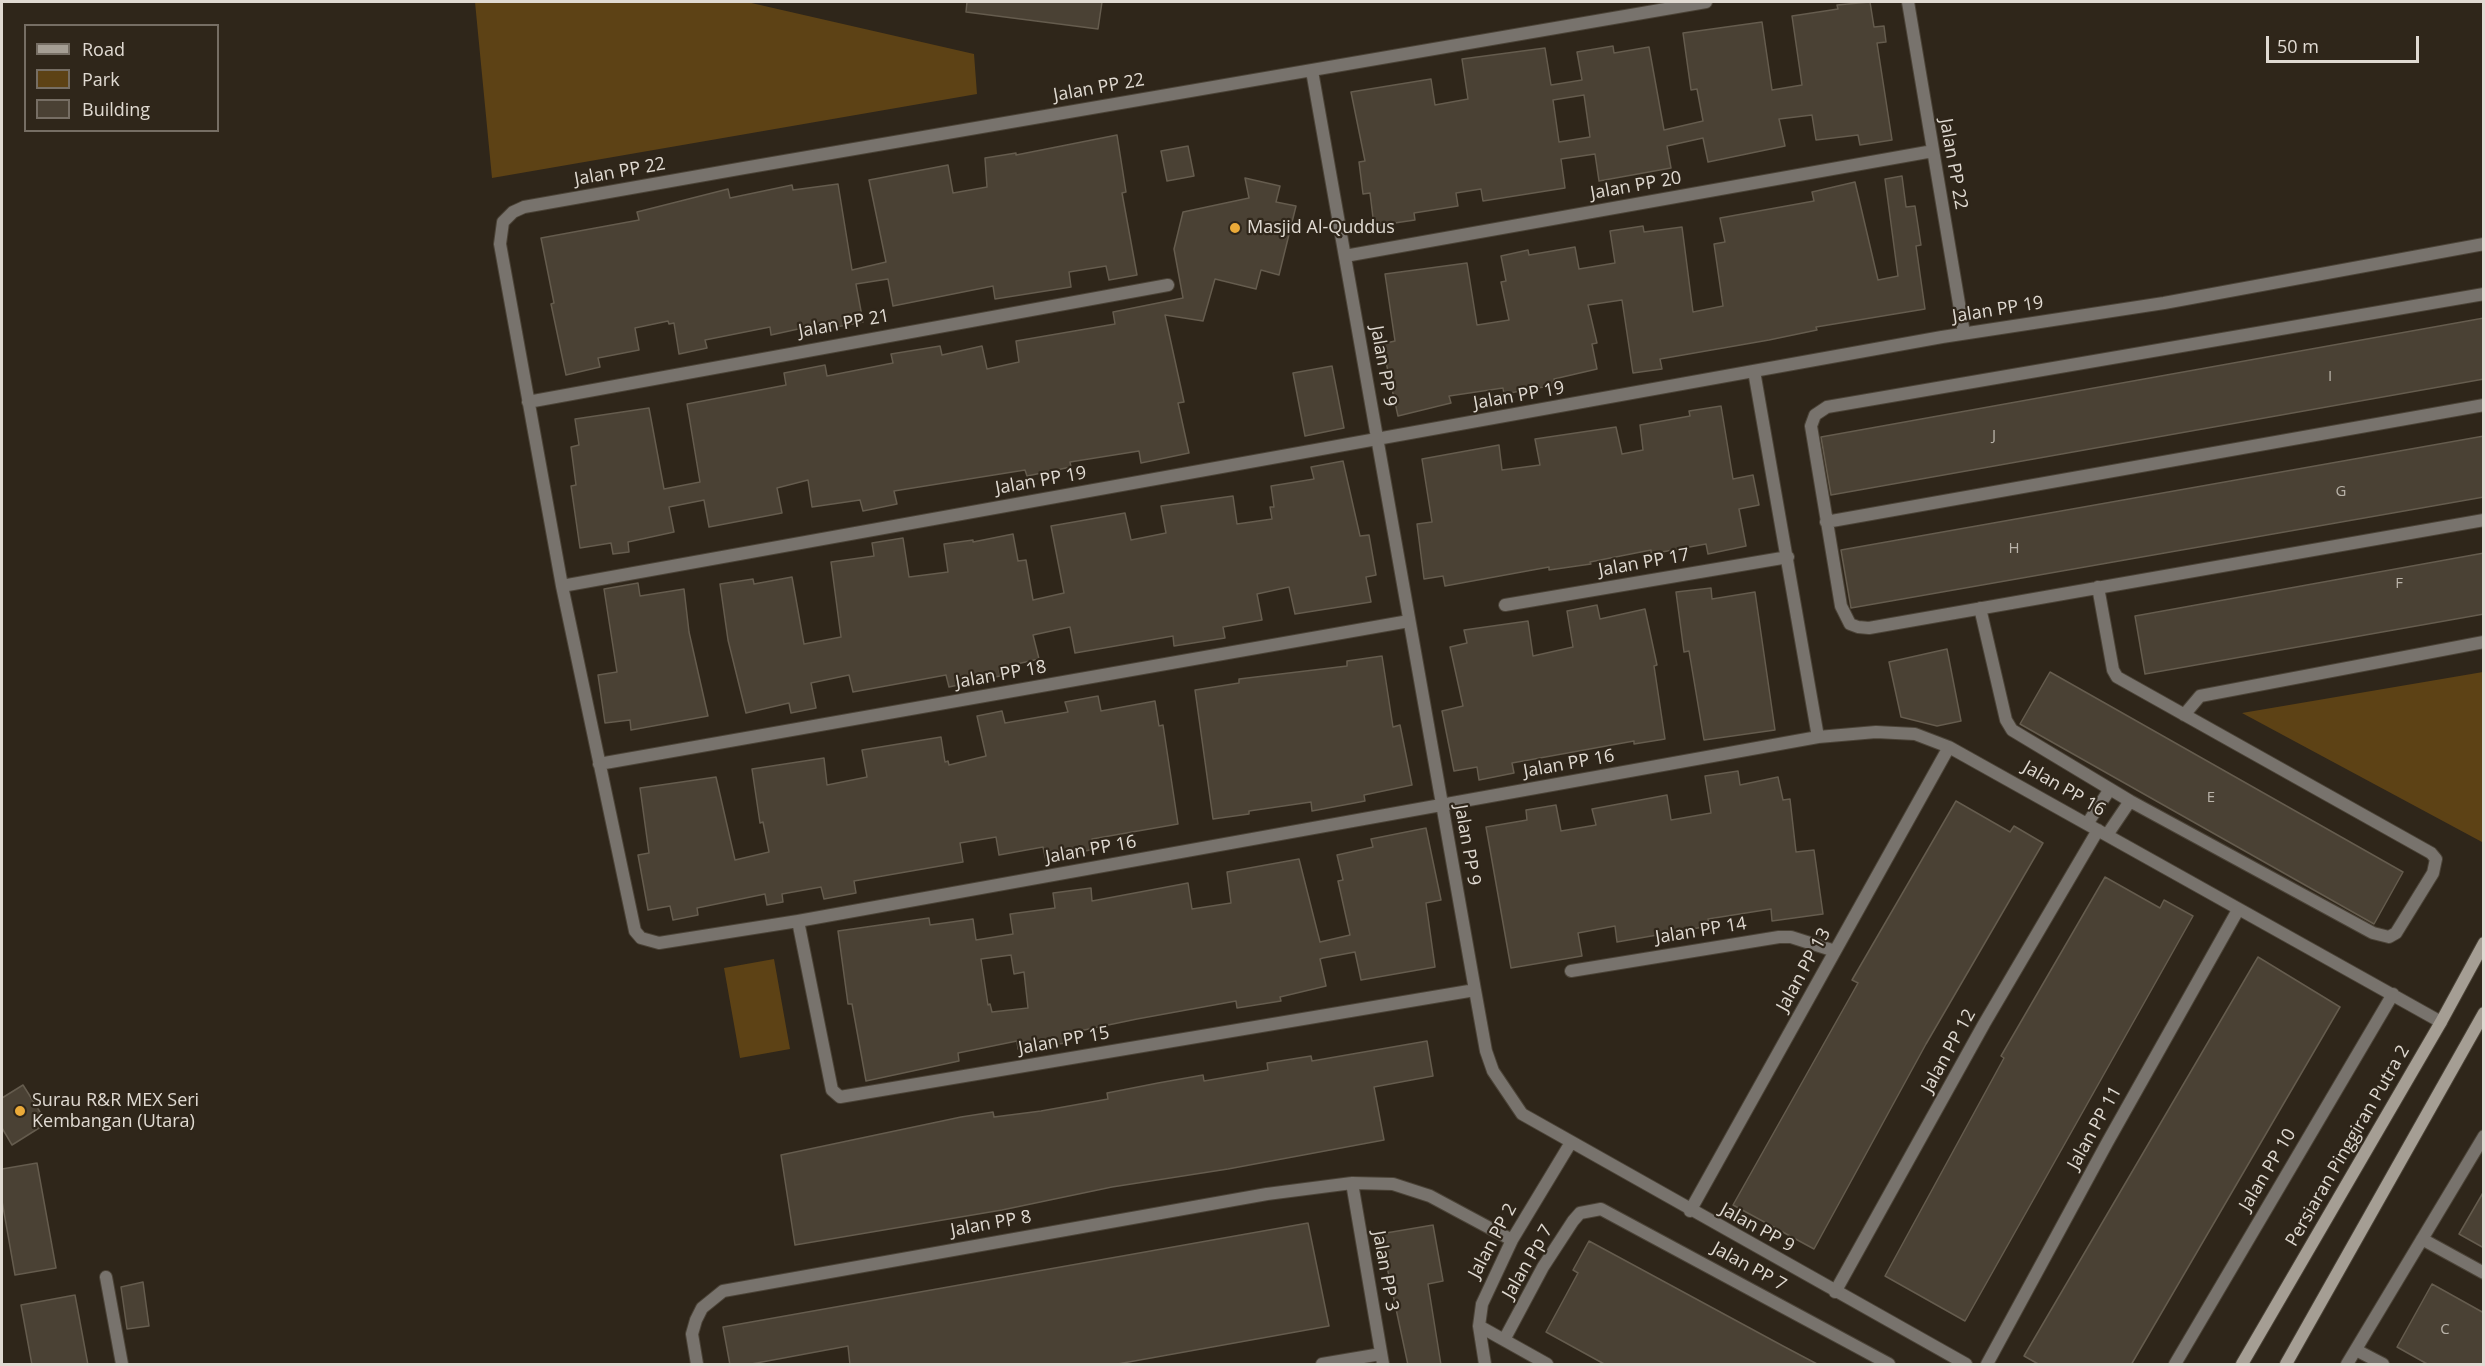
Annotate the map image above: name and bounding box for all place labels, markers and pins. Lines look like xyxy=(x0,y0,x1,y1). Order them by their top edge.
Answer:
place label: Masjid Al-Quddus xyxy=(1247,217,1395,239)
marker: Masjid Al-Quddus xyxy=(1228,221,1242,235)
place label: Surau R&R MEX Seri Kembangan (Utara) xyxy=(32,1090,199,1132)
marker: Surau R&R MEX Seri Kembangan (Utara) xyxy=(13,1104,27,1118)

